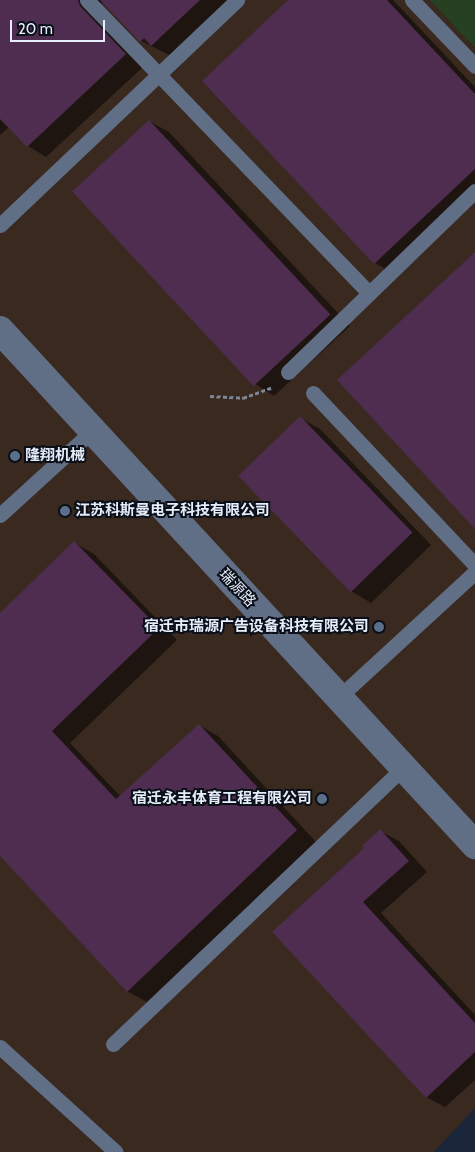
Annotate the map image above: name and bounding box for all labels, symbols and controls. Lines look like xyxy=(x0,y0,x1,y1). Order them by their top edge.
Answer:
scale bar xyxy=(12,10,108,42)
text: 20 m xyxy=(18,20,53,38)
place label: 隆翔机械 xyxy=(25,447,85,465)
marker: 隆翔机械 xyxy=(9,450,21,462)
place label: 江苏科斯曼电子科技有限公司 xyxy=(75,502,270,520)
marker: 江苏科斯曼电子科技有限公司 xyxy=(59,505,71,517)
street label: 瑞源路 xyxy=(215,565,259,611)
place label: 宿迁市瑞源广告设备科技有限公司 xyxy=(144,618,369,636)
marker: 宿迁市瑞源广告设备科技有限公司 xyxy=(373,621,385,633)
place label: 宿迁永丰体育工程有限公司 xyxy=(132,790,312,808)
marker: 宿迁永丰体育工程有限公司 xyxy=(316,793,328,805)

